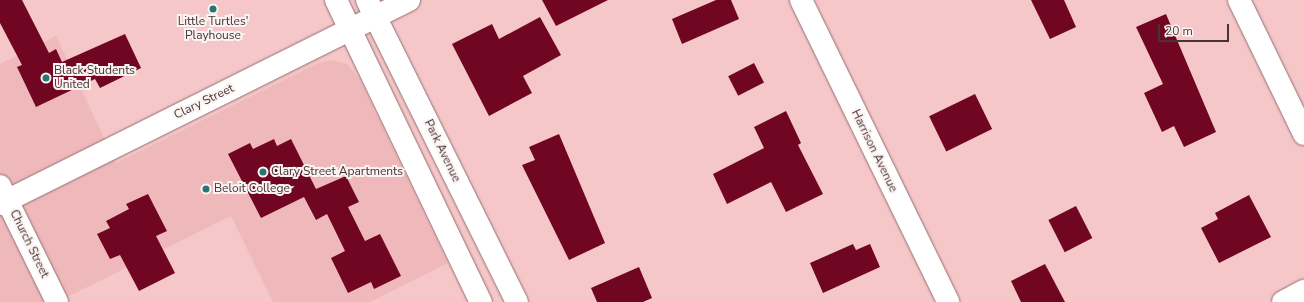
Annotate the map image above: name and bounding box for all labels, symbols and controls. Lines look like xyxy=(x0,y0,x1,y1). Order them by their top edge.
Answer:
marker: Little Turtles' Playhouse xyxy=(208,4,218,14)
place label: Little Turtles' Playhouse xyxy=(178,15,248,43)
scale bar xyxy=(1160,16,1231,42)
text: 20 m xyxy=(1165,23,1193,39)
place label: Black Students United xyxy=(54,64,135,92)
marker: Black Students United xyxy=(41,73,51,83)
street label: Clary Street xyxy=(172,81,236,123)
street label: Harrison Avenue xyxy=(848,107,900,195)
street label: Park Avenue xyxy=(421,117,463,185)
place label: Clary Street Apartments xyxy=(271,165,403,179)
marker: Clary Street Apartments xyxy=(258,167,268,177)
place label: Beloit College xyxy=(214,182,290,196)
marker: Beloit College xyxy=(201,184,211,194)
street label: Church Street xyxy=(6,208,52,280)

